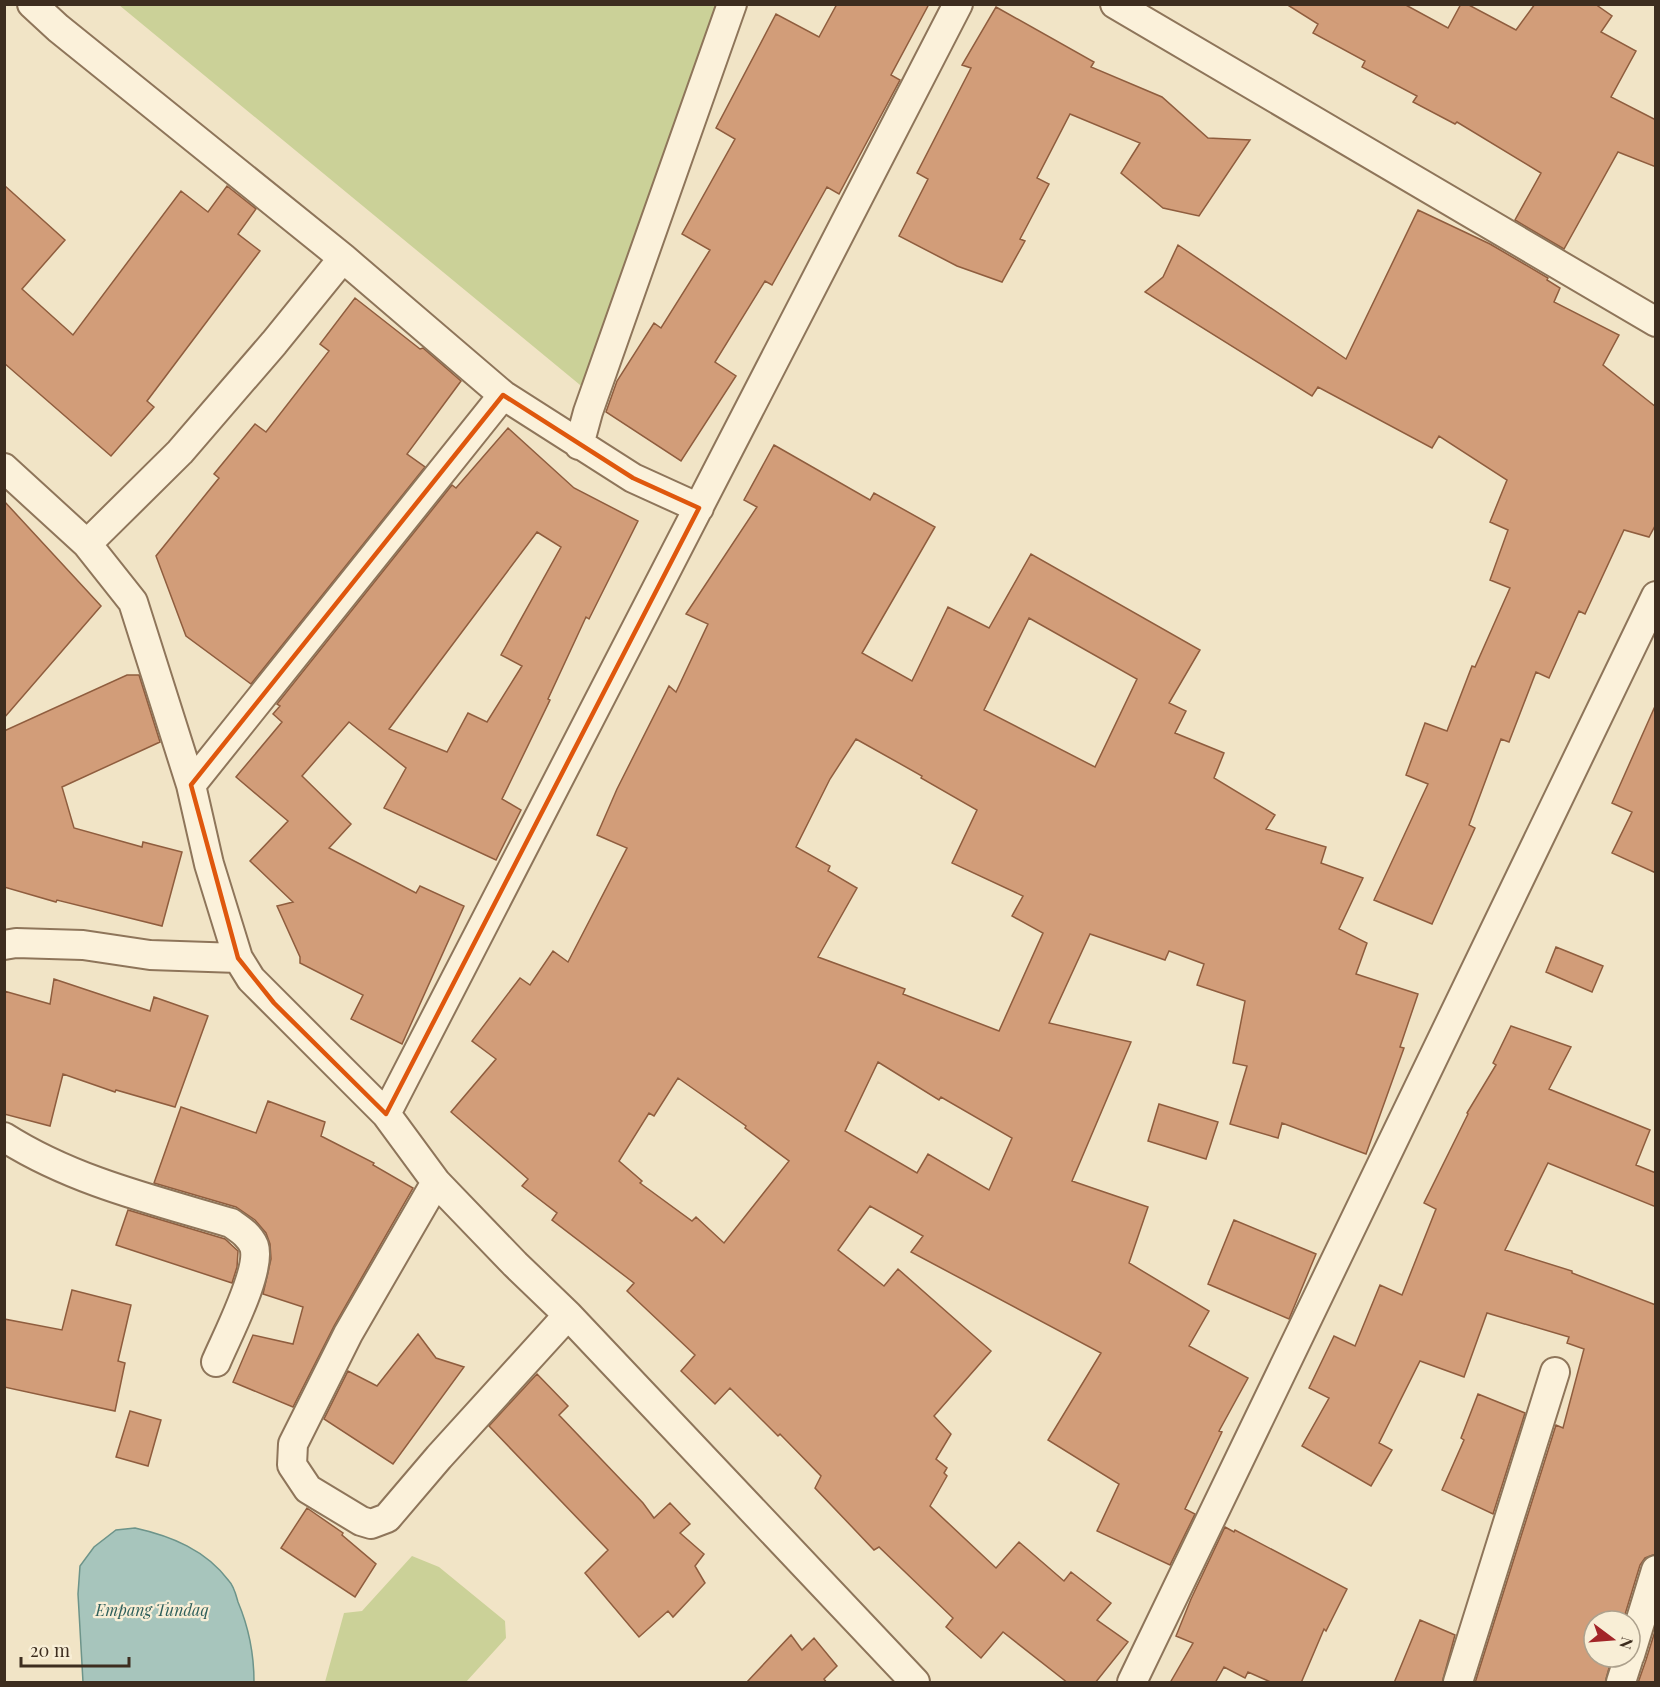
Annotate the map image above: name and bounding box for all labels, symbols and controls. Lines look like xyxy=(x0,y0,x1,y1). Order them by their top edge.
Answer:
water label: Empang Tundaq xyxy=(94,1599,209,1620)
north arrow xyxy=(1582,1609,1642,1669)
scale bar xyxy=(21,1630,129,1668)
text: N xyxy=(1615,1635,1639,1652)
text: 20 m xyxy=(30,1638,70,1662)

